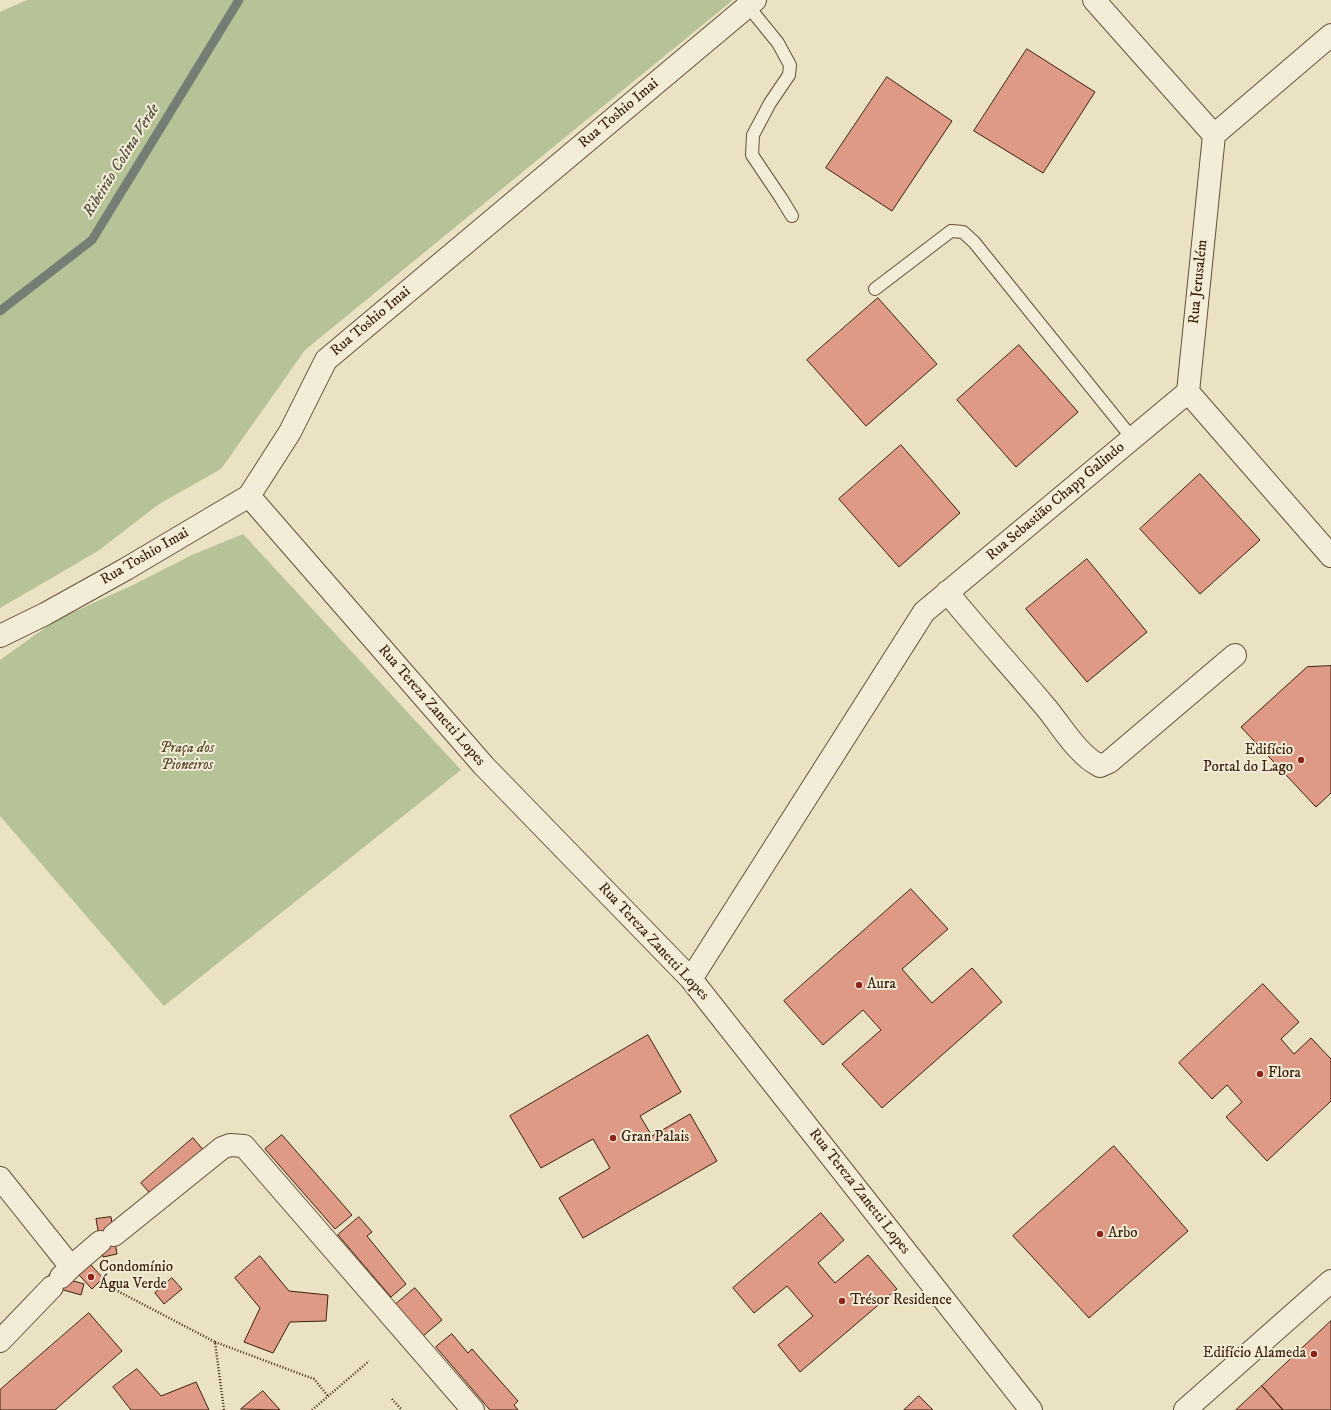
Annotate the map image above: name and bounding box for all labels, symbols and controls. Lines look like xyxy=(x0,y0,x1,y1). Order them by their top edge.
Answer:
street label: Rua Toshio Imai xyxy=(575,75,663,153)
water label: Ribeirão Colina Verde xyxy=(80,101,164,221)
street label: Rua Jerusalém xyxy=(1186,239,1212,325)
street label: Rua Toshio Imai xyxy=(327,283,415,361)
street label: Rua Sebastião Chapp Galindo xyxy=(983,439,1129,565)
street label: Rua Toshio Imai xyxy=(98,525,192,589)
street label: Rua Tereza Zanetti Lopes xyxy=(374,642,488,770)
park label: Praça dos Pioneiros xyxy=(160,740,214,775)
place label: Edifício Portal do Lago xyxy=(1203,742,1293,777)
marker: Edifício Portal do Lago xyxy=(1296,755,1306,765)
street label: Rua Tereza Zanetti Lopes xyxy=(594,879,712,1005)
place label: Aura xyxy=(867,976,896,994)
marker: Aura xyxy=(854,980,864,990)
place label: Flora xyxy=(1268,1065,1301,1083)
marker: Flora xyxy=(1255,1069,1265,1079)
street label: Rua Tereza Zanetti Lopes xyxy=(804,1126,914,1258)
place label: Gran Palais xyxy=(621,1129,689,1147)
marker: Gran Palais xyxy=(608,1133,618,1143)
place label: Arbo xyxy=(1108,1225,1137,1243)
marker: Arbo xyxy=(1095,1229,1105,1239)
place label: Condomínio Água Verde xyxy=(99,1259,173,1294)
marker: Condomínio Água Verde xyxy=(86,1272,96,1282)
place label: Trésor Residence xyxy=(850,1292,952,1310)
marker: Trésor Residence xyxy=(837,1296,847,1306)
place label: Edifício Alameda xyxy=(1203,1345,1306,1363)
marker: Edifício Alameda xyxy=(1309,1349,1319,1359)

